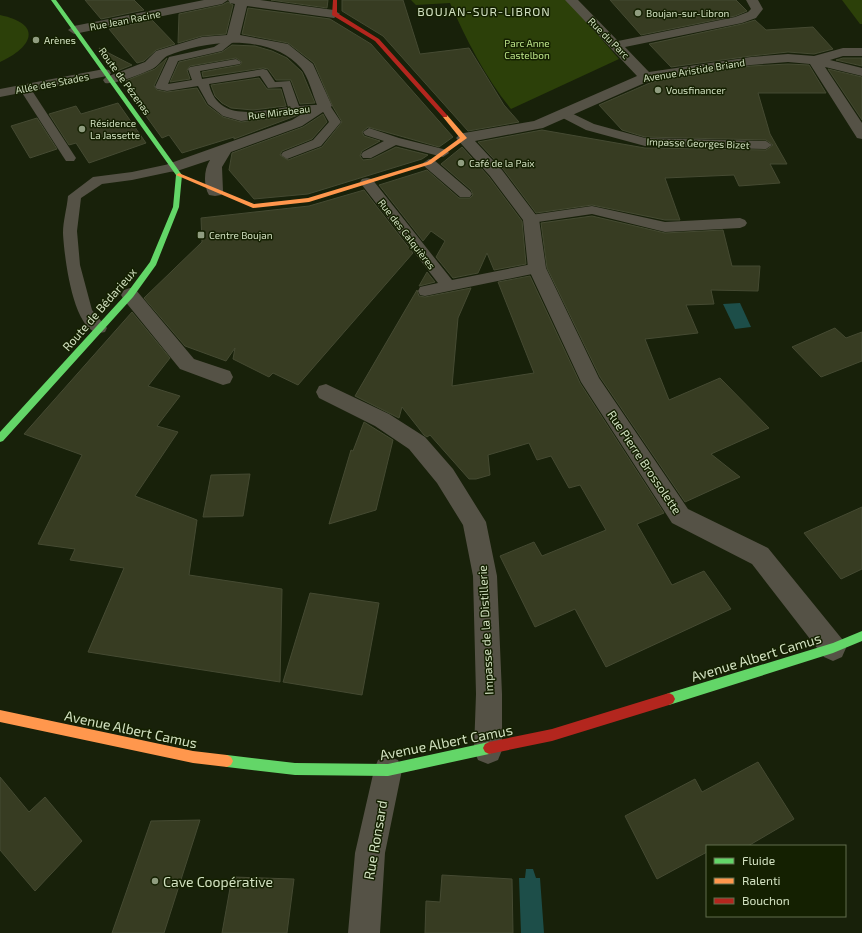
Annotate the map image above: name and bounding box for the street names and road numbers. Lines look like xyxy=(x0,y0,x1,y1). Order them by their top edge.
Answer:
street label: Rue Jean Racine xyxy=(89,7,161,33)
street label: Rue du Parc xyxy=(586,15,632,61)
street label: Route de Pézenas xyxy=(97,45,153,117)
street label: Avenue Aristide Briand xyxy=(642,56,746,84)
street label: Allée des Stades xyxy=(14,70,90,96)
street label: Rue Mirabeau xyxy=(247,102,311,122)
street label: Impasse Georges Bizet xyxy=(646,135,750,151)
street label: Rue des Calquières xyxy=(376,197,438,271)
street label: Route de Bédarieux xyxy=(59,264,139,353)
street label: Rue Pierre Brossolette xyxy=(605,408,685,516)
street label: Impasse de la Distillerie xyxy=(475,565,495,695)
street label: Avenue Albert Camus xyxy=(689,629,823,685)
street label: Avenue Albert Camus xyxy=(63,707,199,751)
street label: Avenue Albert Camus xyxy=(378,721,514,763)
street label: Rue Ronsard xyxy=(360,799,390,881)

